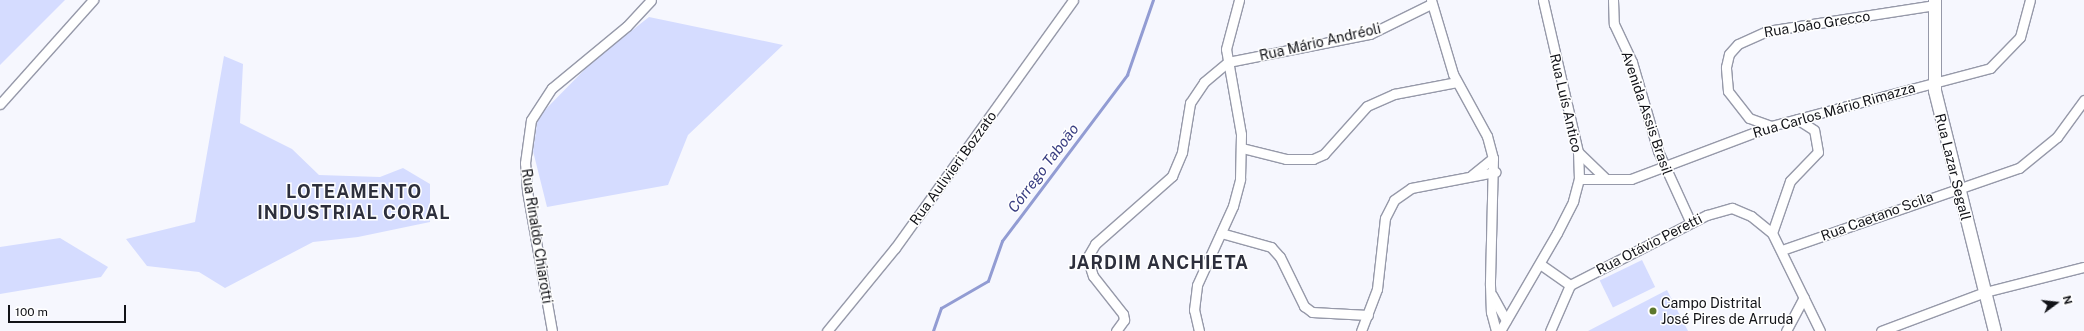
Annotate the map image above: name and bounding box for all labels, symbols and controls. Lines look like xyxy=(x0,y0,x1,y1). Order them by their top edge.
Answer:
street label: Rua João Grecco xyxy=(1763,7,1871,41)
street label: Rua Mário Andréoli xyxy=(1258,20,1382,64)
street label: Avenida Assis Brasil xyxy=(1618,49,1676,177)
street label: Rua Luís Antico xyxy=(1546,52,1586,154)
street label: Rua Carlos Mário Rimazza xyxy=(1751,79,1917,141)
street label: Rua Aulivieri Bozzato xyxy=(906,108,1000,228)
street label: Rua Lazar Segall xyxy=(1932,112,1974,222)
water label: Córrego Taboão xyxy=(1004,120,1082,216)
street label: Rua Rinaldo Chiarotti xyxy=(518,167,556,305)
district label: LOTEAMENTO INDUSTRIAL CORAL xyxy=(257,182,451,224)
street label: Rua Caetano Scila xyxy=(1818,188,1936,244)
street label: Rua Otávio Peretti xyxy=(1593,210,1705,278)
district label: JARDIM ANCHIETA xyxy=(1069,252,1249,274)
north arrow xyxy=(2036,283,2076,323)
text: N xyxy=(2061,294,2074,306)
place label: Campo Distrital José Pires de Arruda xyxy=(1661,295,1794,328)
scale bar xyxy=(10,297,128,323)
text: 100 m xyxy=(15,305,48,319)
marker: Campo Distrital José Pires de Arruda xyxy=(1648,306,1658,316)

